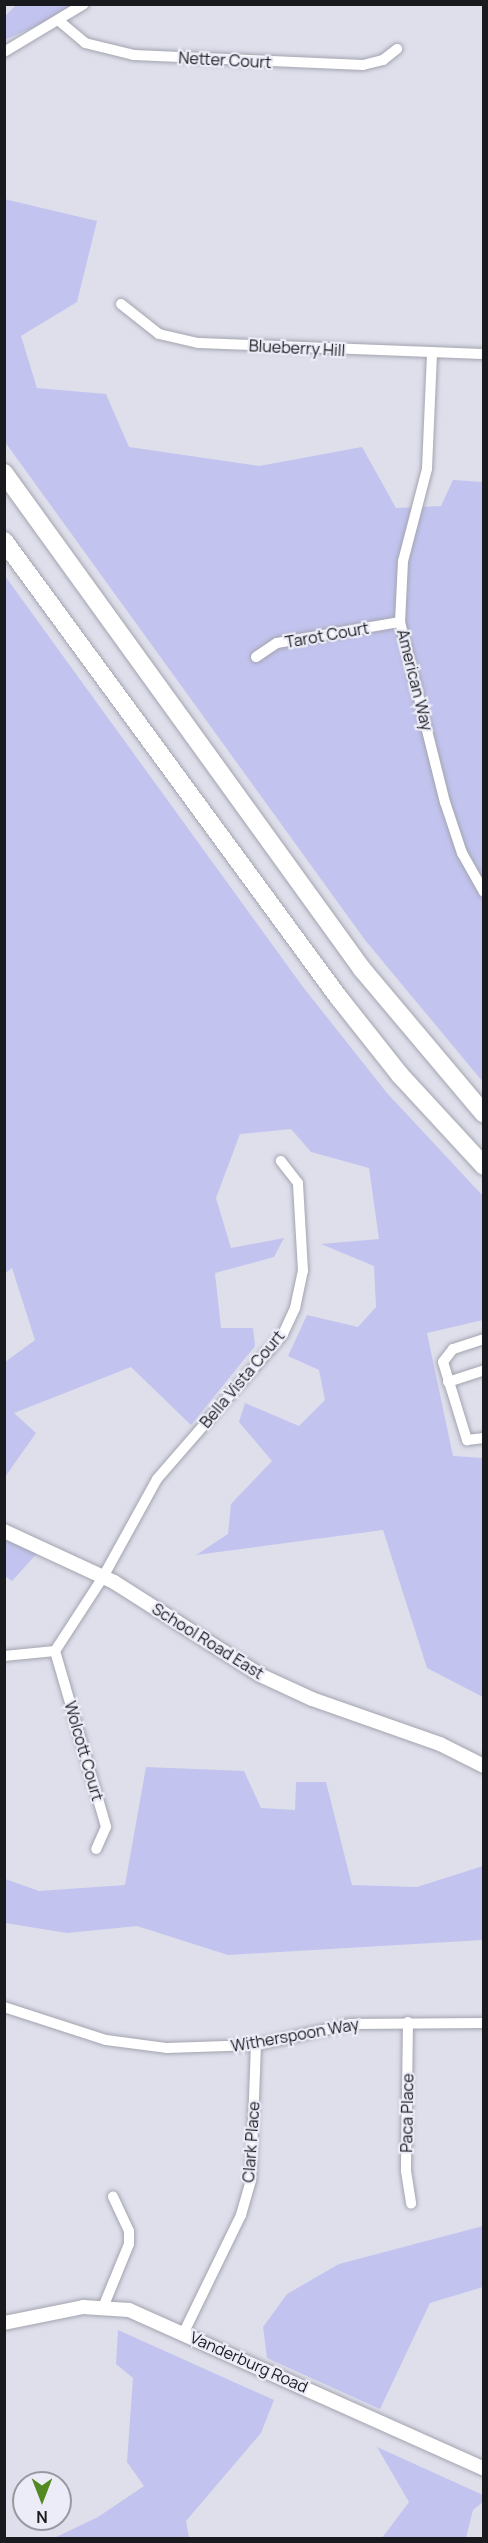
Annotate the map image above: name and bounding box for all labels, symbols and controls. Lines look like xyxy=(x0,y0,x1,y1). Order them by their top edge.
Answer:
street label: Netter Court xyxy=(178,48,272,72)
street label: Blueberry Hill xyxy=(248,336,346,360)
street label: Tarot Court xyxy=(284,618,370,652)
street label: American Way xyxy=(393,627,437,733)
street label: Bella Vista Court xyxy=(196,1326,288,1432)
street label: School Road East xyxy=(149,1599,267,1683)
street label: Wolcott Court xyxy=(61,1699,107,1803)
street label: Witherspoon Way xyxy=(229,2014,361,2056)
street label: Paca Place xyxy=(397,2073,417,2153)
street label: Clark Place xyxy=(239,2101,263,2183)
street label: Vanderburg Road xyxy=(187,2327,311,2397)
north arrow xyxy=(12,2471,72,2531)
text: N xyxy=(36,2506,48,2528)

